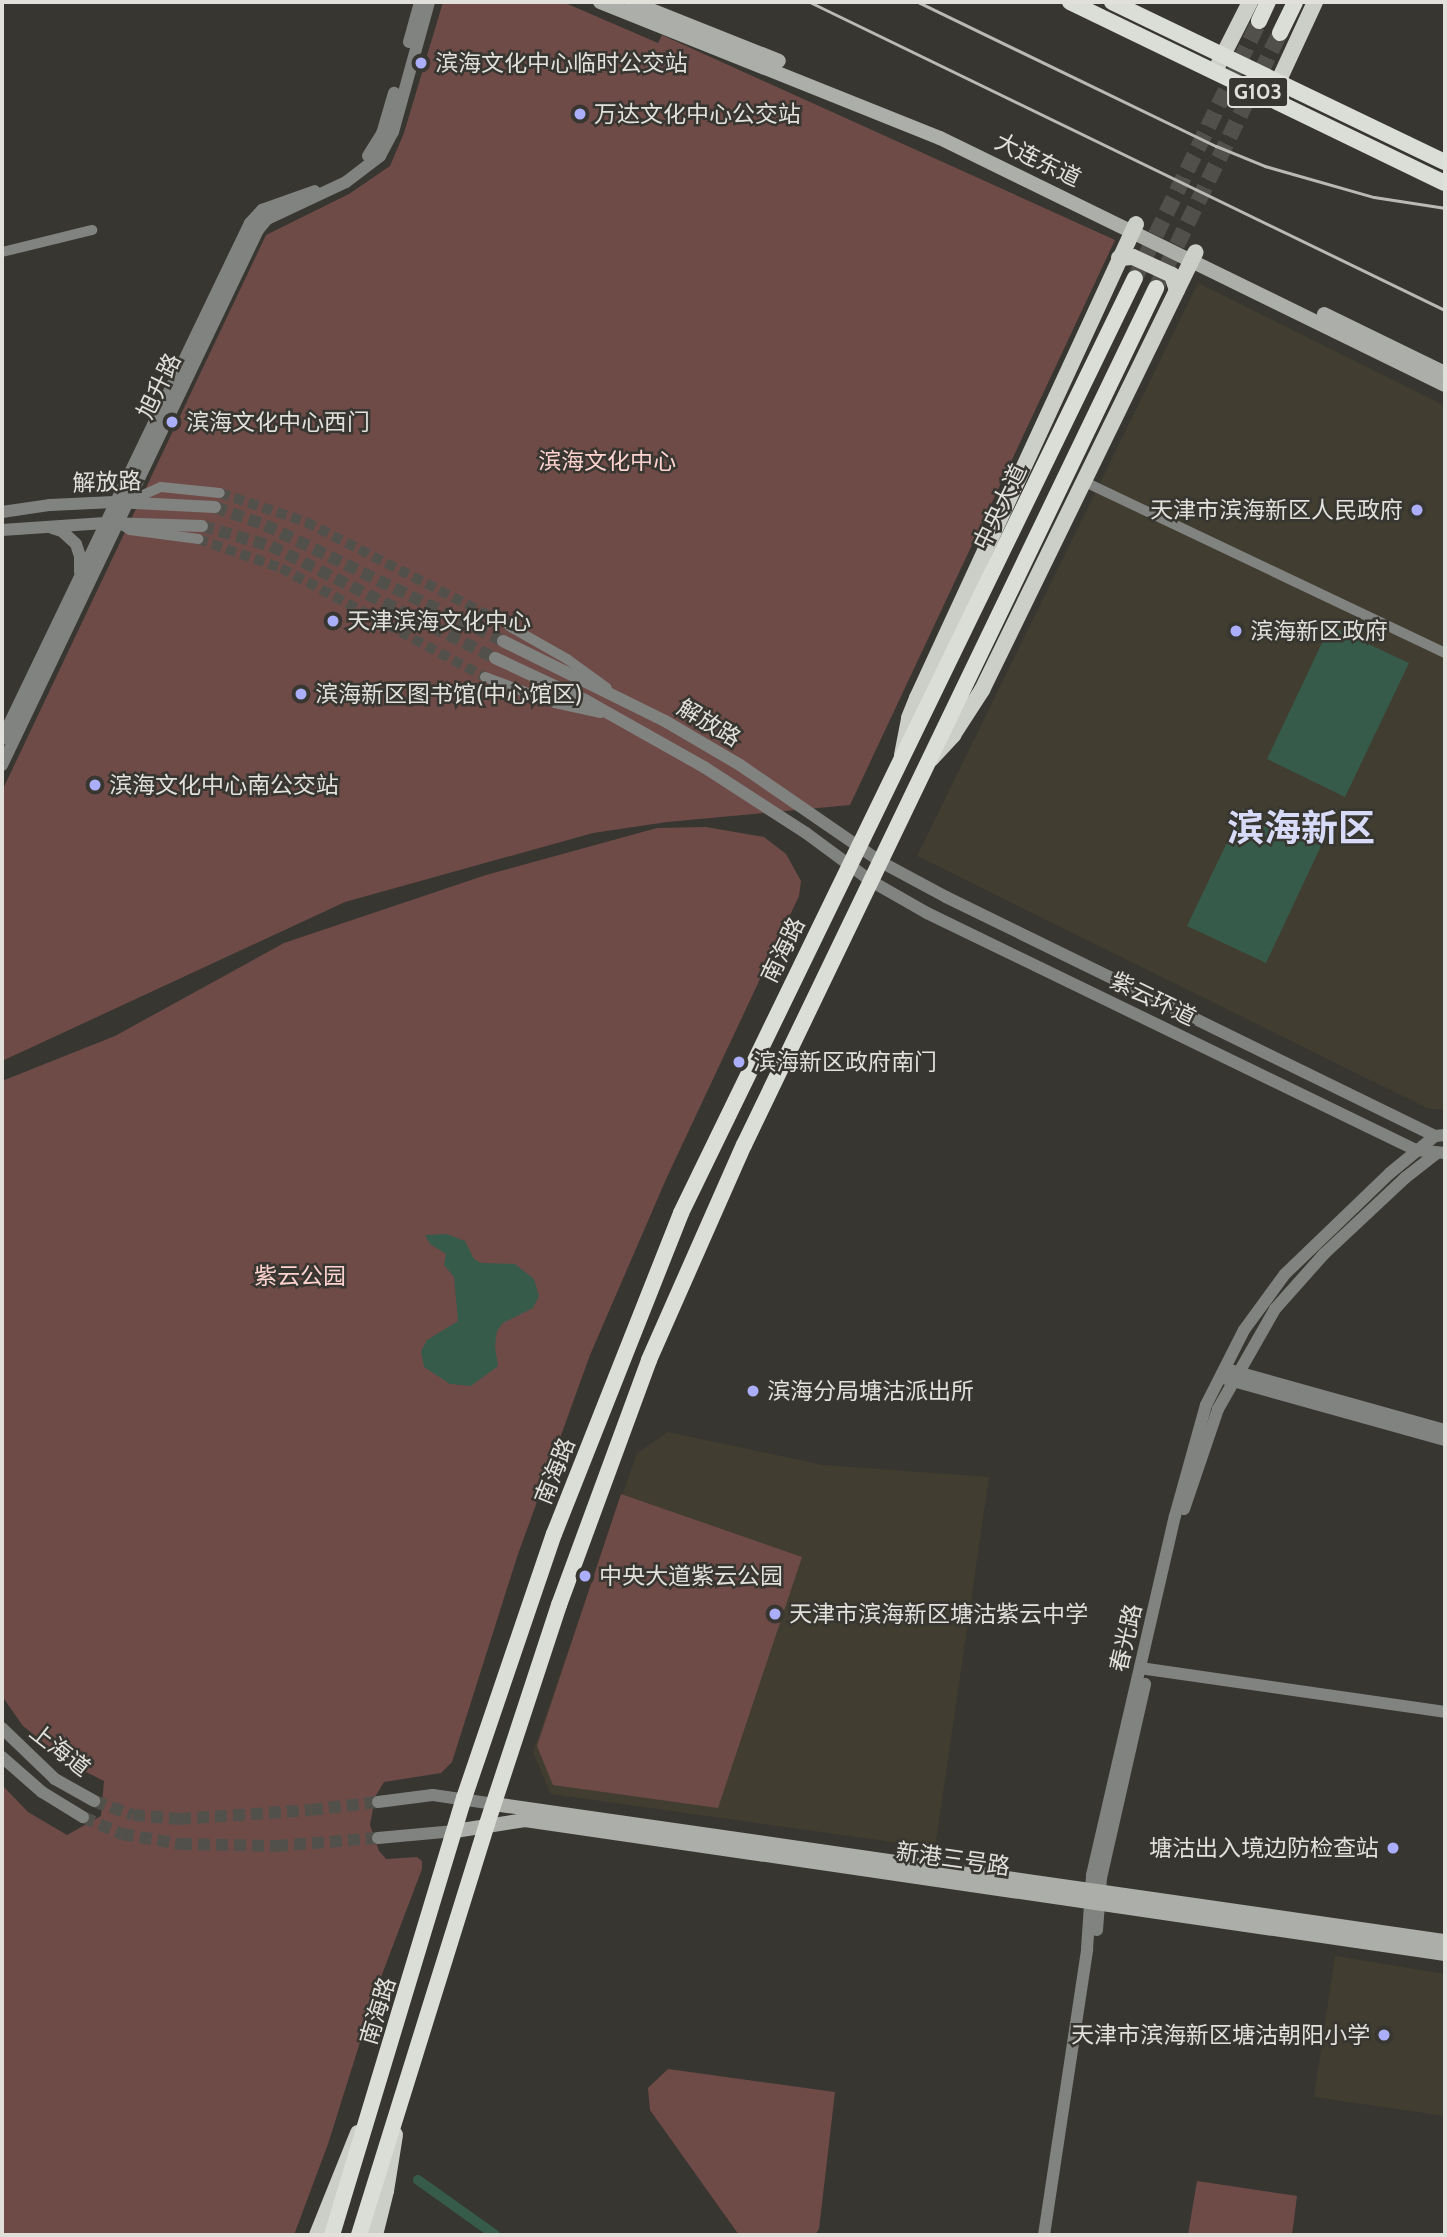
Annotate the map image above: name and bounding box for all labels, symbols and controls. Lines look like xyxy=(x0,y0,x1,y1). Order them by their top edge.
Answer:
place label: 滨海文化中心临时公交站 xyxy=(435,49,688,77)
marker: 滨海文化中心临时公交站 xyxy=(413,55,429,71)
road number: G103 xyxy=(1226,74,1290,110)
place label: 万达文化中心公交站 xyxy=(594,100,801,128)
marker: 万达文化中心公交站 xyxy=(572,106,588,122)
street label: 大连东道 xyxy=(991,127,1085,193)
street label: 旭升路 xyxy=(131,349,187,423)
place label: 滨海文化中心西门 xyxy=(186,408,370,436)
marker: 滨海文化中心西门 xyxy=(164,414,180,430)
park label: 滨海文化中心 xyxy=(538,447,676,475)
street label: 中央大道 xyxy=(967,460,1033,554)
street label: 解放路 xyxy=(72,467,142,497)
place label: 天津市滨海新区人民政府 xyxy=(1150,496,1403,524)
marker: 天津市滨海新区人民政府 xyxy=(1409,502,1425,518)
place label: 天津滨海文化中心 xyxy=(347,607,531,635)
marker: 天津滨海文化中心 xyxy=(325,613,341,629)
place label: 滨海新区政府 xyxy=(1250,617,1388,645)
marker: 滨海新区政府 xyxy=(1228,623,1244,639)
place label: 滨海新区图书馆(中心馆区) xyxy=(315,680,582,708)
marker: 滨海新区图书馆(中心馆区) xyxy=(293,686,309,702)
street label: 解放路 xyxy=(672,693,746,753)
place label: 滨海文化中心南公交站 xyxy=(109,771,339,799)
marker: 滨海文化中心南公交站 xyxy=(87,777,103,793)
district label: 滨海新区 xyxy=(1227,806,1375,850)
street label: 南海路 xyxy=(755,913,811,987)
street label: 紫云环道 xyxy=(1106,966,1200,1032)
place label: 滨海新区政府南门 xyxy=(753,1048,937,1076)
marker: 滨海新区政府南门 xyxy=(731,1054,747,1070)
park label: 紫云公园 xyxy=(254,1262,346,1290)
place label: 滨海分局塘沽派出所 xyxy=(767,1377,974,1405)
marker: 滨海分局塘沽派出所 xyxy=(745,1383,761,1399)
street label: 南海路 xyxy=(529,1434,581,1508)
place label: 中央大道紫云公园 xyxy=(599,1562,783,1590)
marker: 中央大道紫云公园 xyxy=(577,1568,593,1584)
place label: 天津市滨海新区塘沽紫云中学 xyxy=(789,1600,1088,1628)
street label: 春光路 xyxy=(1105,1601,1147,1675)
marker: 天津市滨海新区塘沽紫云中学 xyxy=(767,1606,783,1622)
street label: 上海道 xyxy=(24,1718,96,1782)
place label: 塘沽出入境边防检查站 xyxy=(1149,1834,1379,1862)
street label: 新港三号路 xyxy=(894,1837,1012,1881)
marker: 塘沽出入境边防检查站 xyxy=(1385,1840,1401,1856)
street label: 南海路 xyxy=(355,1974,401,2048)
place label: 天津市滨海新区塘沽朝阳小学 xyxy=(1071,2021,1370,2049)
marker: 天津市滨海新区塘沽朝阳小学 xyxy=(1376,2027,1392,2043)

